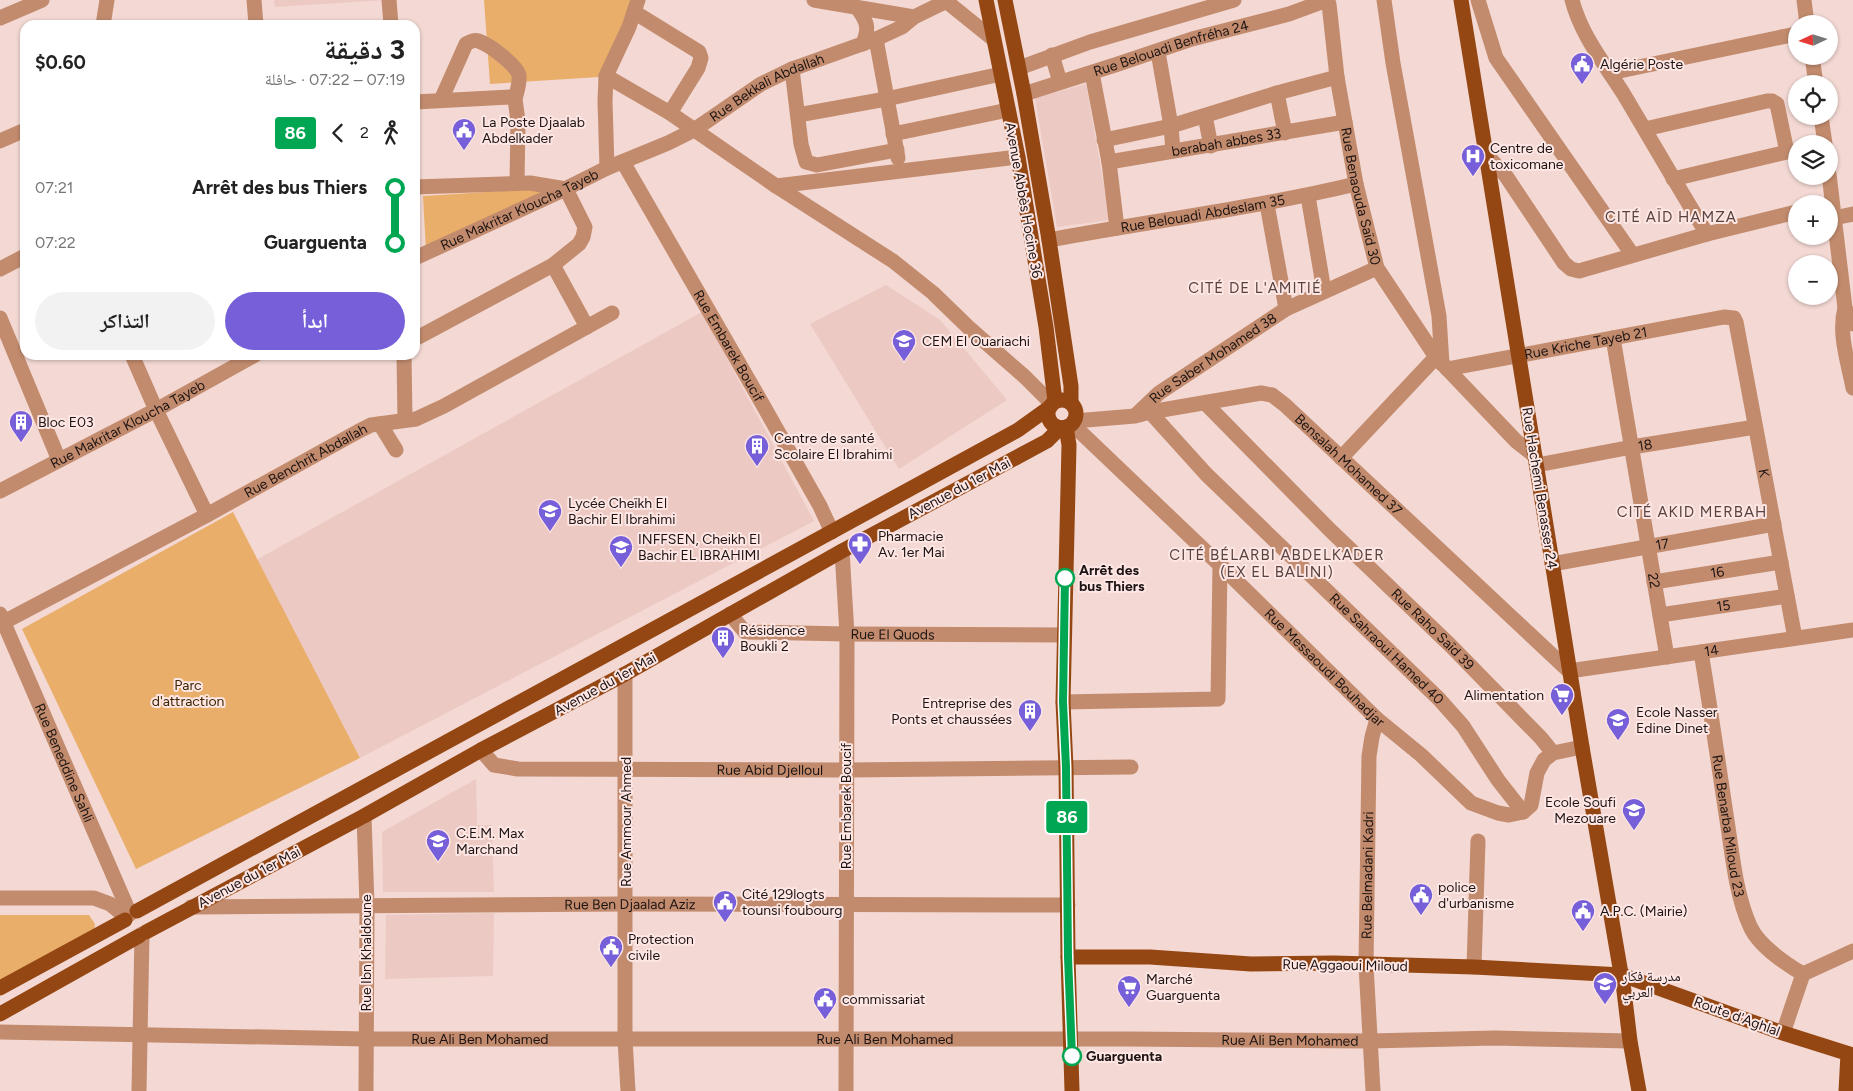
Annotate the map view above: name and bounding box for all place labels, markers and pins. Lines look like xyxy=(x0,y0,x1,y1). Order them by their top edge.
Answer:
public building icon: Algérie Poste xyxy=(1569,51,1595,85)
place label: Algérie Poste xyxy=(1600,56,1683,73)
place label: La Poste Djaalab Abdelkader xyxy=(482,114,585,147)
public building icon: La Poste Djaalab Abdelkader xyxy=(451,117,477,151)
place label: Centre de toxicomane xyxy=(1490,140,1564,173)
hospital icon: Centre de toxicomane xyxy=(1460,143,1486,177)
school or university icon: CEM El Ouariachi xyxy=(891,328,917,362)
place label: CEM El Ouariachi xyxy=(922,333,1030,350)
building icon: Bloc E03 xyxy=(8,409,34,443)
place label: Bloc E03 xyxy=(38,414,94,431)
place label: Centre de santé Scolaire El Ibrahimi xyxy=(774,430,893,463)
building icon: Centre de santé Scolaire El Ibrahimi xyxy=(744,433,770,467)
place label: Lycée Cheïkh El Bachir El Ibrahimi xyxy=(568,495,675,528)
school or university icon: Lycée Cheïkh El Bachir El Ibrahimi xyxy=(537,498,563,532)
place label: Pharmacie Av. 1er Mai xyxy=(878,528,945,561)
place label: INFFSEN, Cheikh El Bachir EL IBRAHIMI xyxy=(638,531,760,564)
pharmacy icon: Pharmacie Av. 1er Mai xyxy=(847,531,873,565)
school or university icon: INFFSEN, Cheikh El Bachir EL IBRAHIMI xyxy=(608,534,634,568)
place label: Arrêt des bus Thiers xyxy=(1079,562,1145,595)
marker: Arrêt des bus Thiers xyxy=(1055,568,1075,588)
place label: Résidence Boukli 2 xyxy=(740,622,805,655)
building icon: Résidence Boukli 2 xyxy=(710,625,736,659)
supermarket icon: Alimentation xyxy=(1549,682,1575,716)
place label: Alimentation xyxy=(1464,687,1544,704)
place label: Entreprise des Ponts et chaussées xyxy=(891,695,1012,728)
building icon: Entreprise des Ponts et chaussées xyxy=(1017,698,1043,732)
place label: Ecole Nasser Edine Dinet xyxy=(1636,704,1718,737)
school or university icon: Ecole Nasser Edine Dinet xyxy=(1605,707,1631,741)
place label: Ecole Soufi Mezouare xyxy=(1545,794,1616,827)
school or university icon: Ecole Soufi Mezouare xyxy=(1621,797,1647,831)
place label: C.E.M. Max Marchand xyxy=(456,825,524,858)
school or university icon: C.E.M. Max Marchand xyxy=(425,828,451,862)
place label: police d'urbanisme xyxy=(1438,879,1514,912)
public building icon: police d'urbanisme xyxy=(1408,882,1434,916)
place label: Cité 129logts tounsi foubourg xyxy=(742,886,842,919)
public building icon: Cité 129logts tounsi foubourg xyxy=(712,889,738,923)
public building icon: A.P.C. (Mairie) xyxy=(1570,898,1596,932)
place label: A.P.C. (Mairie) xyxy=(1600,903,1688,920)
place label: Protection civile xyxy=(628,931,694,964)
public building icon: Protection civile xyxy=(598,934,624,968)
place label: مدرسة فكار العربي xyxy=(1621,968,1681,1004)
place label: Marché Guarguenta xyxy=(1146,971,1220,1004)
school or university icon: مدرسة فكار العربي xyxy=(1592,971,1618,1005)
supermarket icon: Marché Guarguenta xyxy=(1116,974,1142,1008)
public building icon: commissariat xyxy=(812,986,838,1020)
place label: commissariat xyxy=(842,991,925,1008)
marker: Guarguenta xyxy=(1062,1046,1082,1066)
place label: Guarguenta xyxy=(1086,1048,1162,1065)

